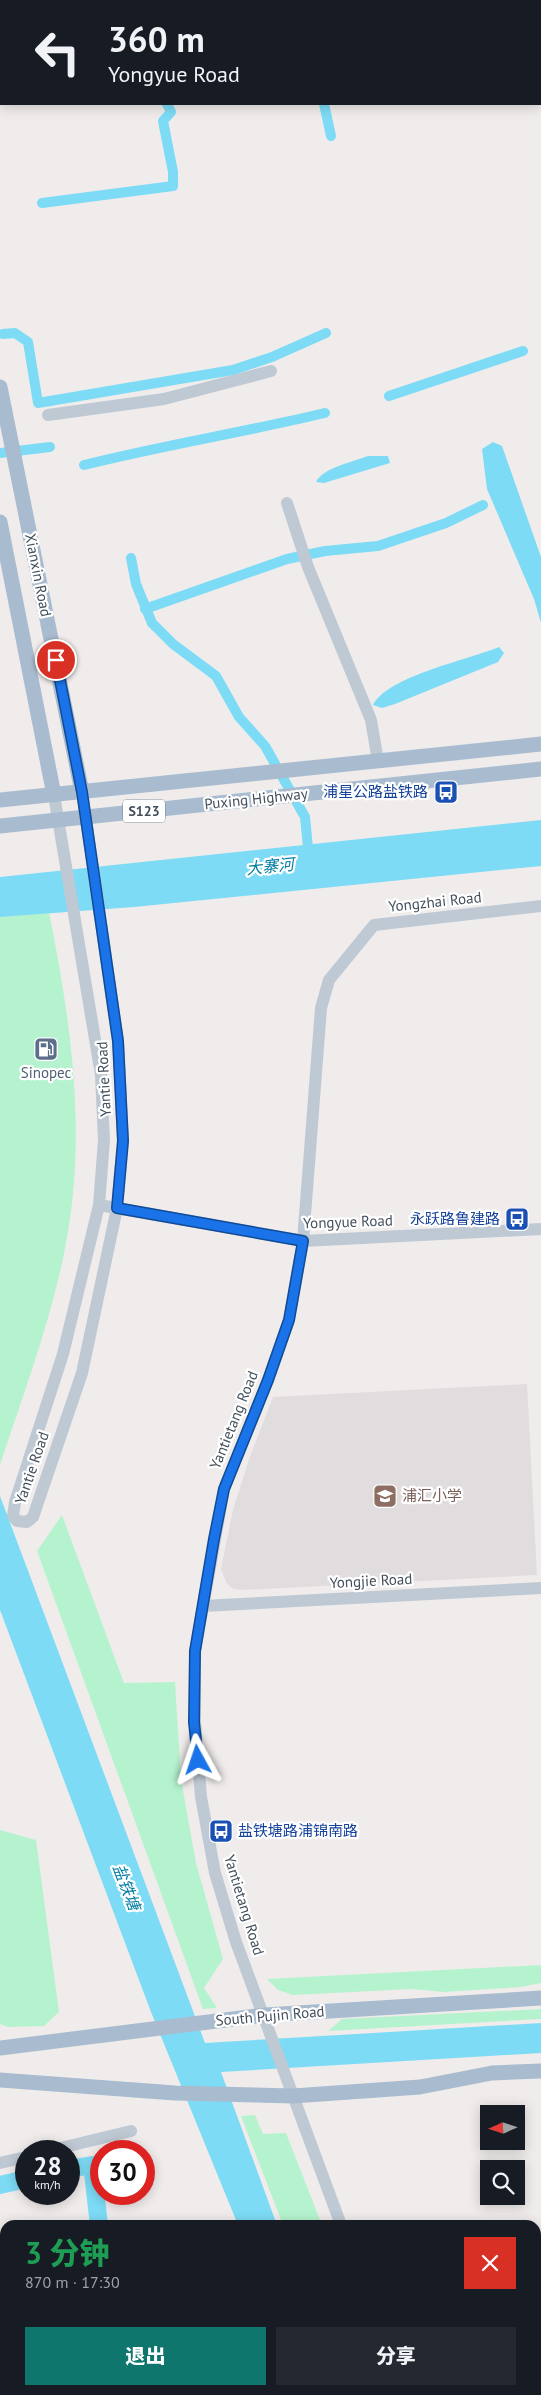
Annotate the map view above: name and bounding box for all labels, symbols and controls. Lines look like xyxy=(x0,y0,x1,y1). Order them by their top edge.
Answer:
text: 360 m xyxy=(108,16,205,62)
icon: left xyxy=(25,20,90,85)
text: Yongyue Road xyxy=(108,60,240,88)
street label: Xianxin Road xyxy=(21,532,56,618)
pin xyxy=(35,639,77,681)
icon: arrive xyxy=(42,646,70,674)
bus stop icon: 浦星公路盐铁路 xyxy=(433,779,459,805)
place label: 浦星公路盐铁路 xyxy=(323,782,428,801)
street label: Puxing Highway xyxy=(203,784,309,813)
road number: S123 xyxy=(123,799,165,822)
water label: 大寨河 xyxy=(245,853,298,878)
street label: Yongzhai Road xyxy=(387,887,482,916)
fuel station icon: Sinopec xyxy=(33,1036,59,1062)
street label: Yantie Road xyxy=(92,1041,115,1117)
place label: Sinopec xyxy=(21,1063,72,1082)
bus stop icon: 永跃路鲁建路 xyxy=(504,1206,530,1232)
place label: 永跃路鲁建路 xyxy=(410,1209,500,1228)
street label: Yongyue Road xyxy=(303,1210,393,1233)
street label: Yantietang Road xyxy=(205,1368,262,1472)
street label: Yantie Road xyxy=(10,1429,53,1507)
school or university icon: 浦汇小学 xyxy=(372,1483,398,1509)
place label: 浦汇小学 xyxy=(402,1486,462,1505)
street label: Yongjie Road xyxy=(329,1569,413,1592)
position arrow xyxy=(171,1733,223,1785)
bus stop icon: 盐铁塘路浦锦南路 xyxy=(208,1818,234,1844)
place label: 盐铁塘路浦锦南路 xyxy=(238,1821,358,1840)
street label: Yantietang Road xyxy=(220,1852,269,1957)
water label: 盐铁塘 xyxy=(109,1861,146,1916)
street label: South Pujin Road xyxy=(215,2001,325,2030)
north arrow xyxy=(480,2105,525,2150)
map controls xyxy=(480,2105,525,2205)
speed limit sign: 30 xyxy=(90,2140,155,2205)
text: 28 xyxy=(33,2150,62,2182)
button: search xyxy=(480,2160,525,2205)
text: km/h xyxy=(34,2177,61,2192)
text: 3 分钟 xyxy=(25,2233,110,2272)
button: close xyxy=(464,2237,516,2289)
text: 870 m · 17:30 xyxy=(25,2272,120,2292)
button: 退出 xyxy=(25,2327,266,2385)
button: 分享 xyxy=(276,2327,516,2385)

